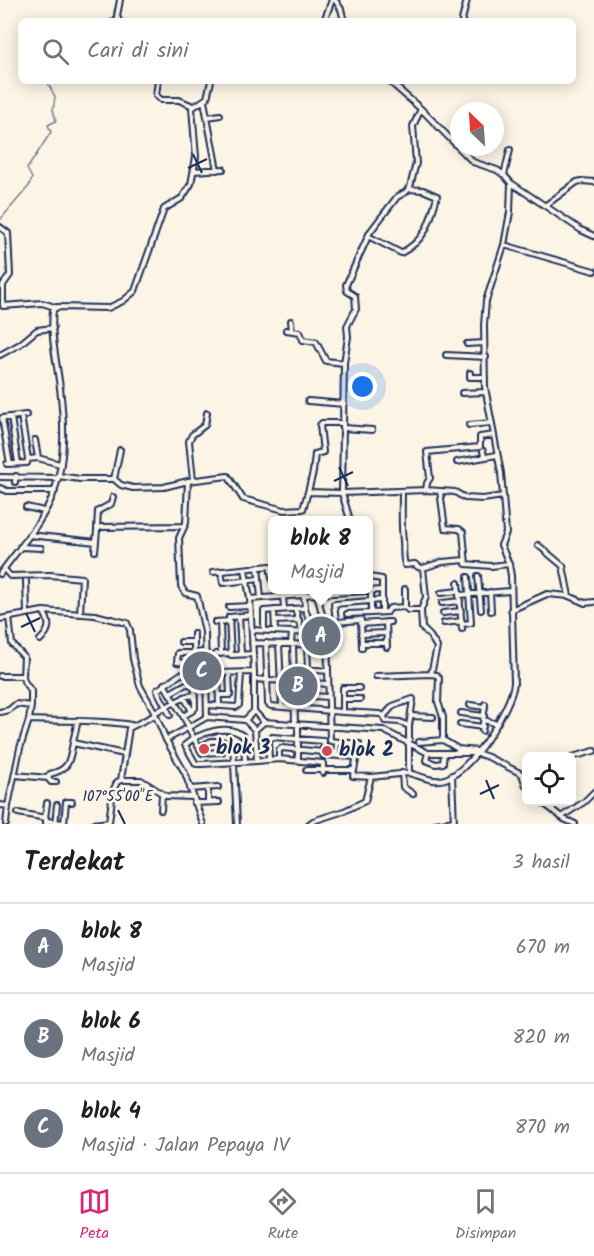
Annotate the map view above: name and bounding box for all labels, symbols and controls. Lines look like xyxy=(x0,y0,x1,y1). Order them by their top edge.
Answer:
search box xyxy=(18,18,576,84)
text: Cari di sini xyxy=(87,34,188,69)
icon: search xyxy=(39,35,72,68)
north arrow xyxy=(450,102,504,156)
your location xyxy=(348,372,377,401)
popup xyxy=(268,516,373,594)
text: blok 8 xyxy=(290,522,351,557)
text: Masjid xyxy=(290,557,344,589)
pin: A xyxy=(302,614,340,658)
pin: C xyxy=(182,648,222,694)
pin: B xyxy=(278,664,318,708)
place label: blok 3 xyxy=(216,733,270,765)
place label: blok 2 xyxy=(339,735,394,767)
marker: blok 3 xyxy=(197,742,211,756)
marker: blok 2 xyxy=(320,744,334,758)
map controls xyxy=(522,752,576,806)
button: locate xyxy=(522,752,576,806)
text: 107°55'00"E xyxy=(82,785,155,809)
text: Terdekat xyxy=(24,842,125,884)
text: 3 hasil xyxy=(512,847,570,879)
text: blok 8 xyxy=(81,915,142,950)
text: A xyxy=(37,932,50,964)
text: 670 m xyxy=(516,932,570,964)
text: Masjid xyxy=(81,950,135,982)
text: blok 6 xyxy=(81,1005,141,1040)
text: B xyxy=(37,1022,50,1054)
text: 820 m xyxy=(512,1022,570,1054)
text: Masjid xyxy=(81,1040,135,1072)
text: blok 4 xyxy=(81,1095,141,1130)
text: C xyxy=(37,1112,50,1144)
text: 870 m xyxy=(515,1112,570,1144)
text: Masjid · Jalan Pepaya IV xyxy=(81,1130,289,1162)
tab: Peta xyxy=(78,1185,111,1246)
tab: Rute xyxy=(266,1185,299,1246)
tab: Disimpan xyxy=(455,1185,516,1246)

